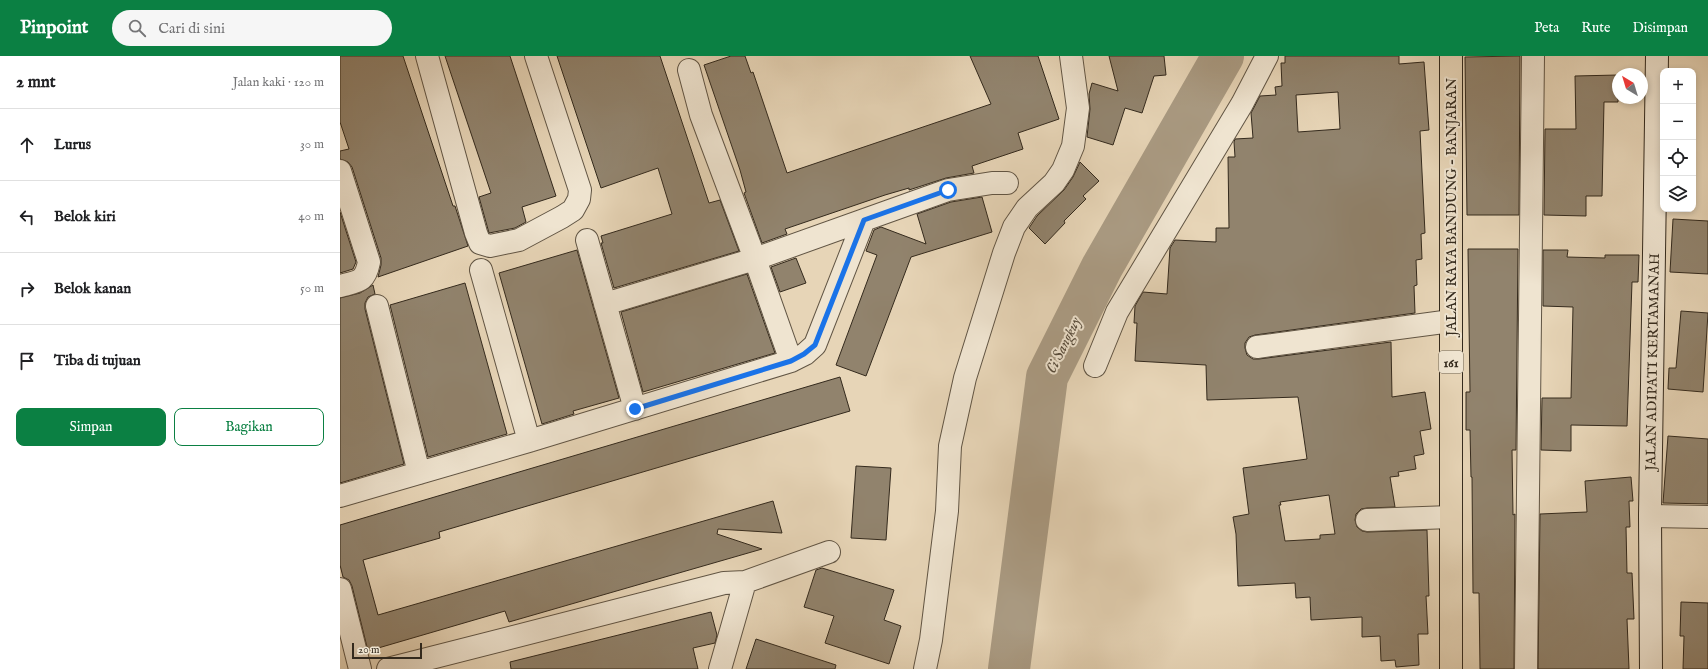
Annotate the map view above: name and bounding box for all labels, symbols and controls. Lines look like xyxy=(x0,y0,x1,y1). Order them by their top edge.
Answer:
search box xyxy=(112,10,392,46)
text: Pinpoint xyxy=(20,16,88,40)
icon: search xyxy=(126,17,148,39)
text: Cari di sini xyxy=(158,19,225,38)
text: Peta xyxy=(1534,19,1559,37)
text: Rute xyxy=(1581,19,1610,37)
text: Disimpan xyxy=(1632,19,1688,37)
north arrow xyxy=(1612,68,1648,104)
map controls xyxy=(1660,68,1696,212)
button: + xyxy=(1660,68,1696,104)
text: 2 mnt xyxy=(16,72,56,93)
text: Jalan kaki · 120 m xyxy=(233,74,324,91)
street label: JALAN RAYA BANDUNG - BANJARAN xyxy=(1443,78,1461,338)
button: − xyxy=(1660,104,1696,140)
icon: ahead xyxy=(16,134,38,156)
text: Lurus xyxy=(54,135,91,154)
text: 30 m xyxy=(300,136,324,153)
button: locate xyxy=(1660,140,1696,176)
button: layers xyxy=(1660,176,1696,212)
route start xyxy=(939,181,957,199)
icon: left xyxy=(16,206,38,228)
text: Belok kiri xyxy=(54,207,116,226)
text: 40 m xyxy=(298,208,324,225)
street label: JALAN ADIPATI KERTAMANAH xyxy=(1642,253,1664,473)
icon: right xyxy=(16,278,38,300)
text: Belok kanan xyxy=(54,279,131,298)
text: 50 m xyxy=(300,280,324,297)
water label: Ci Sangkuy xyxy=(1042,314,1086,377)
icon: arrive xyxy=(16,350,38,372)
text: Tiba di tujuan xyxy=(54,351,141,370)
road number: 161 xyxy=(1439,351,1463,373)
route end xyxy=(626,400,644,418)
button: Simpan xyxy=(16,408,166,446)
button: Bagikan xyxy=(174,408,324,446)
scale bar xyxy=(352,641,422,660)
text: 20 m xyxy=(358,643,379,657)

